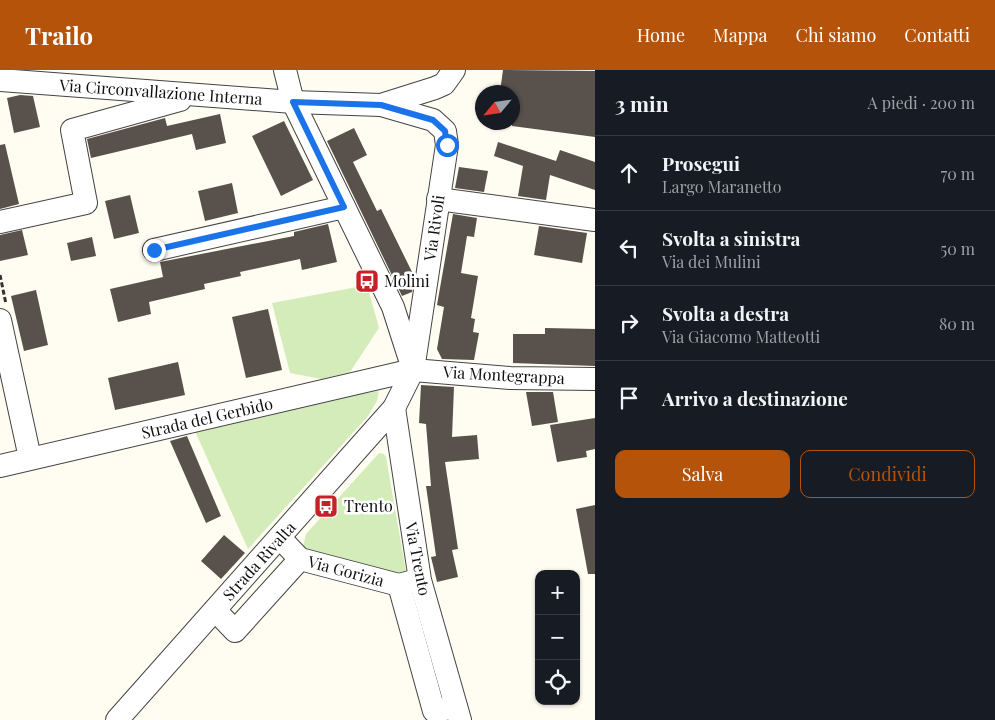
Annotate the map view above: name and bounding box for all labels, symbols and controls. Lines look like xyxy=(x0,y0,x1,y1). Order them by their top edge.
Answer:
text: Trailo xyxy=(25,19,93,51)
text: Home xyxy=(637,23,685,47)
text: Mappa xyxy=(713,23,768,47)
text: Chi siamo xyxy=(796,23,876,47)
text: Contatti xyxy=(904,23,970,47)
street label: Via Circonvallazione Interna xyxy=(58,74,263,109)
north arrow xyxy=(475,85,520,130)
text: 3 min xyxy=(615,89,669,117)
text: A piedi · 200 m xyxy=(868,92,975,113)
route start xyxy=(436,134,459,157)
text: Prosegui xyxy=(662,150,740,176)
icon: ahead xyxy=(615,159,643,187)
text: 70 m xyxy=(941,163,975,184)
text: Largo Maranetto xyxy=(662,176,782,197)
street label: Via Rivoli xyxy=(418,193,449,263)
text: Svolta a sinistra xyxy=(662,225,800,251)
icon: left xyxy=(615,234,643,262)
text: 50 m xyxy=(941,238,975,259)
route end xyxy=(143,239,166,262)
text: Via dei Mulini xyxy=(662,251,761,272)
bus stop icon: Molini xyxy=(354,268,380,294)
place label: Molini xyxy=(384,270,430,291)
text: Svolta a destra xyxy=(662,300,789,326)
icon: right xyxy=(615,309,643,337)
text: 80 m xyxy=(939,313,975,334)
text: Via Giacomo Matteotti xyxy=(662,326,820,347)
street label: Via Montegrappa xyxy=(442,361,565,388)
icon: arrive xyxy=(615,384,643,412)
text: Arrivo a destinazione xyxy=(662,385,848,411)
street label: Strada del Gerbido xyxy=(139,392,275,443)
button: Salva xyxy=(615,450,790,498)
button: Condividi xyxy=(800,450,975,498)
bus stop icon: Trento xyxy=(313,493,339,519)
place label: Trento xyxy=(344,495,393,516)
street label: Strada Rivalta xyxy=(218,517,300,605)
street label: Via Trento xyxy=(401,519,436,598)
street label: Via Gorizia xyxy=(305,550,387,591)
map controls xyxy=(535,570,580,705)
button: + xyxy=(535,570,580,615)
button: − xyxy=(535,615,580,660)
button: locate xyxy=(535,660,580,705)

